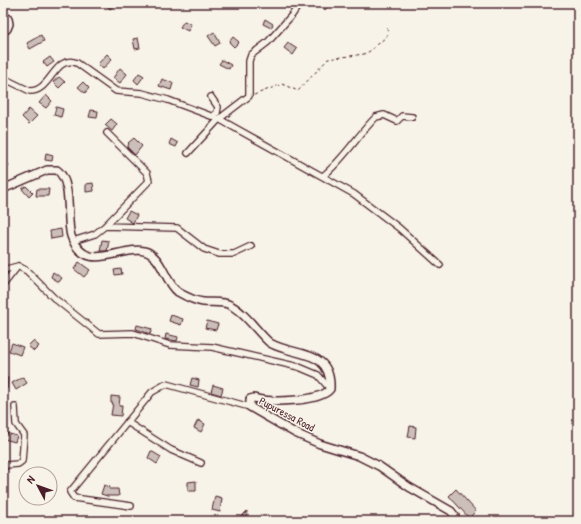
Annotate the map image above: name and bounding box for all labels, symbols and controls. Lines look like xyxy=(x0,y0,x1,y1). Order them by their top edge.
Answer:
street label: Pupuressa Road xyxy=(257,394,318,435)
north arrow xyxy=(18,466,58,506)
text: N xyxy=(23,473,38,486)

